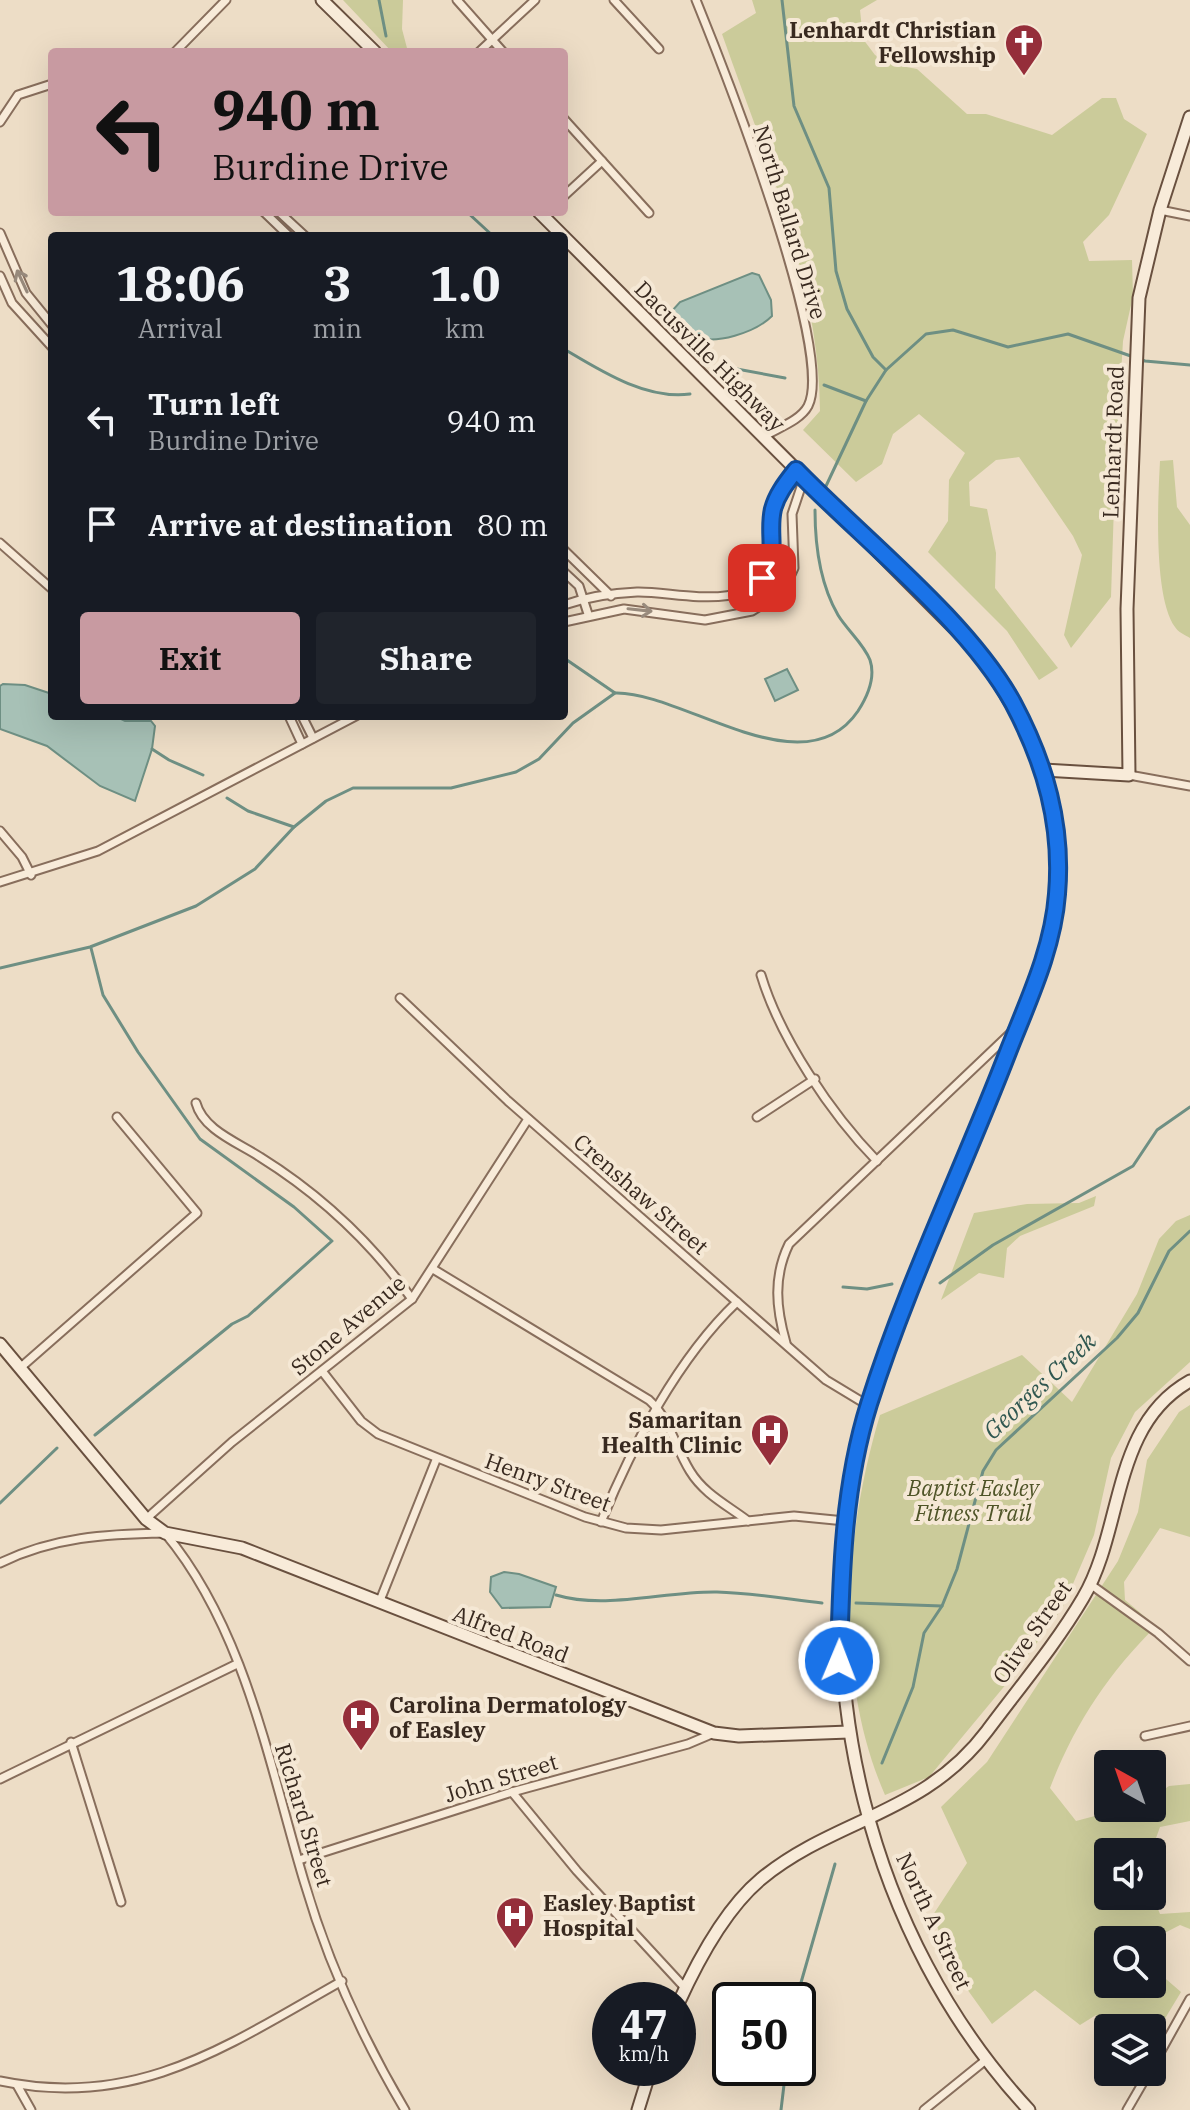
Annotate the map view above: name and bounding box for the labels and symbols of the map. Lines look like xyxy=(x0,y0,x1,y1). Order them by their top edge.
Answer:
place label: Lenhardt Christian Fellowship xyxy=(789,15,996,69)
church icon: Lenhardt Christian Fellowship xyxy=(1003,22,1045,77)
street label: North Ballard Drive xyxy=(747,121,834,323)
one-way arrow xyxy=(14,270,29,294)
street label: Dacusville Highway xyxy=(629,274,792,438)
street label: Lenhardt Road xyxy=(1095,365,1130,519)
pin xyxy=(728,544,796,612)
one-way arrow xyxy=(626,603,653,618)
street label: Crenshaw Street xyxy=(568,1127,715,1260)
street label: Stone Avenue xyxy=(284,1268,411,1381)
water label: Georges Creek xyxy=(976,1325,1103,1446)
place label: Samaritan Health Clinic xyxy=(601,1405,742,1459)
hospital icon: Samaritan Health Clinic xyxy=(749,1412,791,1467)
street label: Henry Street xyxy=(481,1445,615,1518)
park label: Baptist Easley Fitness Trail xyxy=(907,1473,1040,1527)
street label: Olive Street xyxy=(985,1574,1078,1689)
street label: Alfred Road xyxy=(449,1598,573,1669)
position arrow xyxy=(797,1619,881,1703)
place label: Carolina Dermatology of Easley xyxy=(389,1690,627,1744)
hospital icon: Carolina Dermatology of Easley xyxy=(340,1697,382,1752)
street label: Richard Street xyxy=(269,1739,340,1890)
street label: John Street xyxy=(441,1746,561,1808)
north arrow xyxy=(1094,1750,1166,1822)
street label: North A Street xyxy=(890,1848,979,1994)
place label: Easley Baptist Hospital xyxy=(543,1888,695,1942)
hospital icon: Easley Baptist Hospital xyxy=(494,1895,536,1950)
speed limit sign: 50 xyxy=(712,1982,816,2086)

